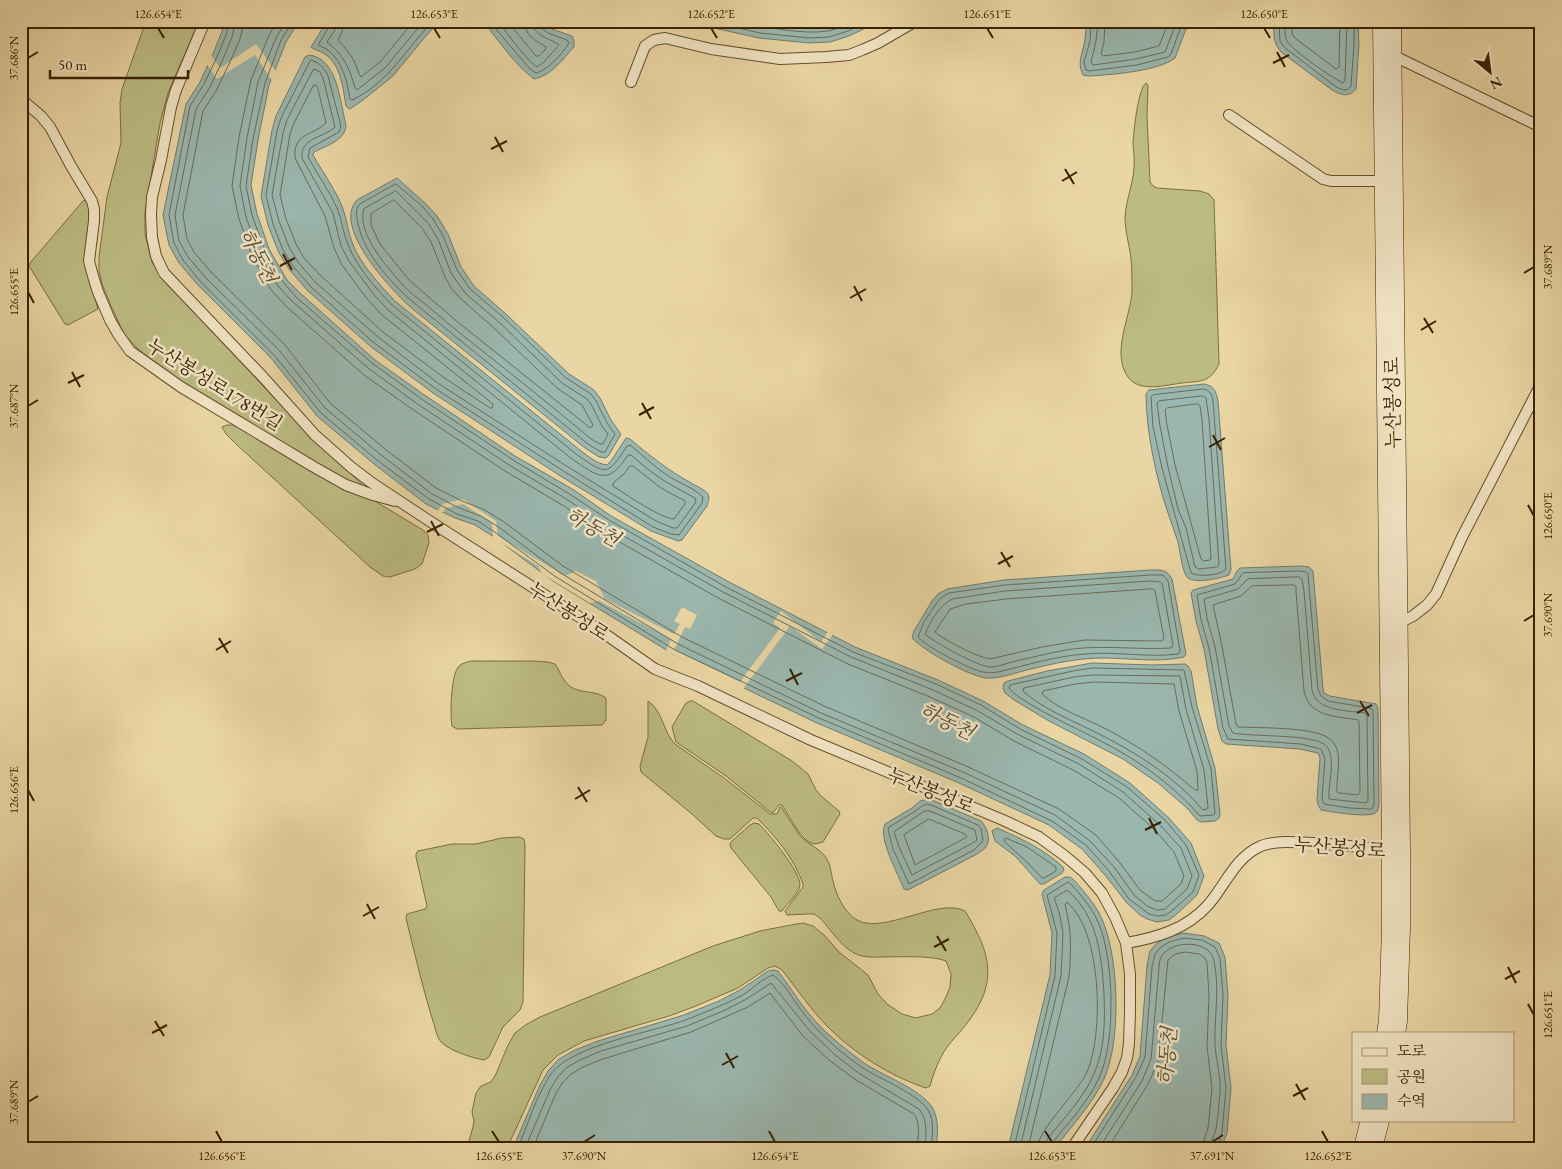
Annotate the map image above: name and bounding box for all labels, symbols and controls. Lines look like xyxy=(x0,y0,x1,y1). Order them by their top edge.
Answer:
text: 126.654°E xyxy=(134,6,182,22)
text: 126.653°E xyxy=(410,6,458,22)
text: 126.652°E xyxy=(687,6,735,22)
text: 126.651°E xyxy=(963,6,1011,22)
text: 126.650°E xyxy=(1240,6,1288,22)
text: 37.686°N xyxy=(6,35,22,80)
scale bar xyxy=(50,48,188,80)
north arrow xyxy=(1464,48,1514,98)
text: 50 m xyxy=(58,55,87,74)
text: N xyxy=(1486,73,1506,94)
water label: 하동천 xyxy=(233,224,284,289)
text: 37.689°N xyxy=(1540,244,1556,289)
text: 126.655°E xyxy=(6,268,22,316)
street label: 누산봉성로178번길 xyxy=(142,333,287,436)
street label: 누산봉성로 xyxy=(1379,357,1406,449)
text: 37.687°N xyxy=(6,383,22,428)
text: 126.650°E xyxy=(1540,492,1556,540)
water label: 하동천 xyxy=(561,502,626,553)
street label: 누산봉성로 xyxy=(523,576,614,647)
text: 37.690°N xyxy=(1540,592,1556,637)
water label: 하동천 xyxy=(915,697,980,746)
street label: 누산봉성로 xyxy=(884,762,978,819)
text: 126.656°E xyxy=(6,766,22,814)
street label: 누산봉성로 xyxy=(1293,832,1387,863)
text: 126.651°E xyxy=(1540,991,1556,1039)
water label: 하동천 xyxy=(1152,1024,1183,1086)
legend xyxy=(1352,1032,1514,1122)
text: 도로 xyxy=(1397,1041,1426,1060)
text: 공원 xyxy=(1397,1067,1426,1086)
text: 37.689°N xyxy=(6,1079,22,1124)
text: 수역 xyxy=(1397,1091,1426,1110)
text: 126.656°E xyxy=(198,1148,246,1164)
text: 126.655°E xyxy=(475,1148,523,1164)
text: 37.690°N xyxy=(562,1148,607,1164)
text: 126.654°E xyxy=(751,1148,799,1164)
text: 126.653°E xyxy=(1028,1148,1076,1164)
text: 37.691°N xyxy=(1190,1148,1235,1164)
text: 126.652°E xyxy=(1304,1148,1352,1164)

